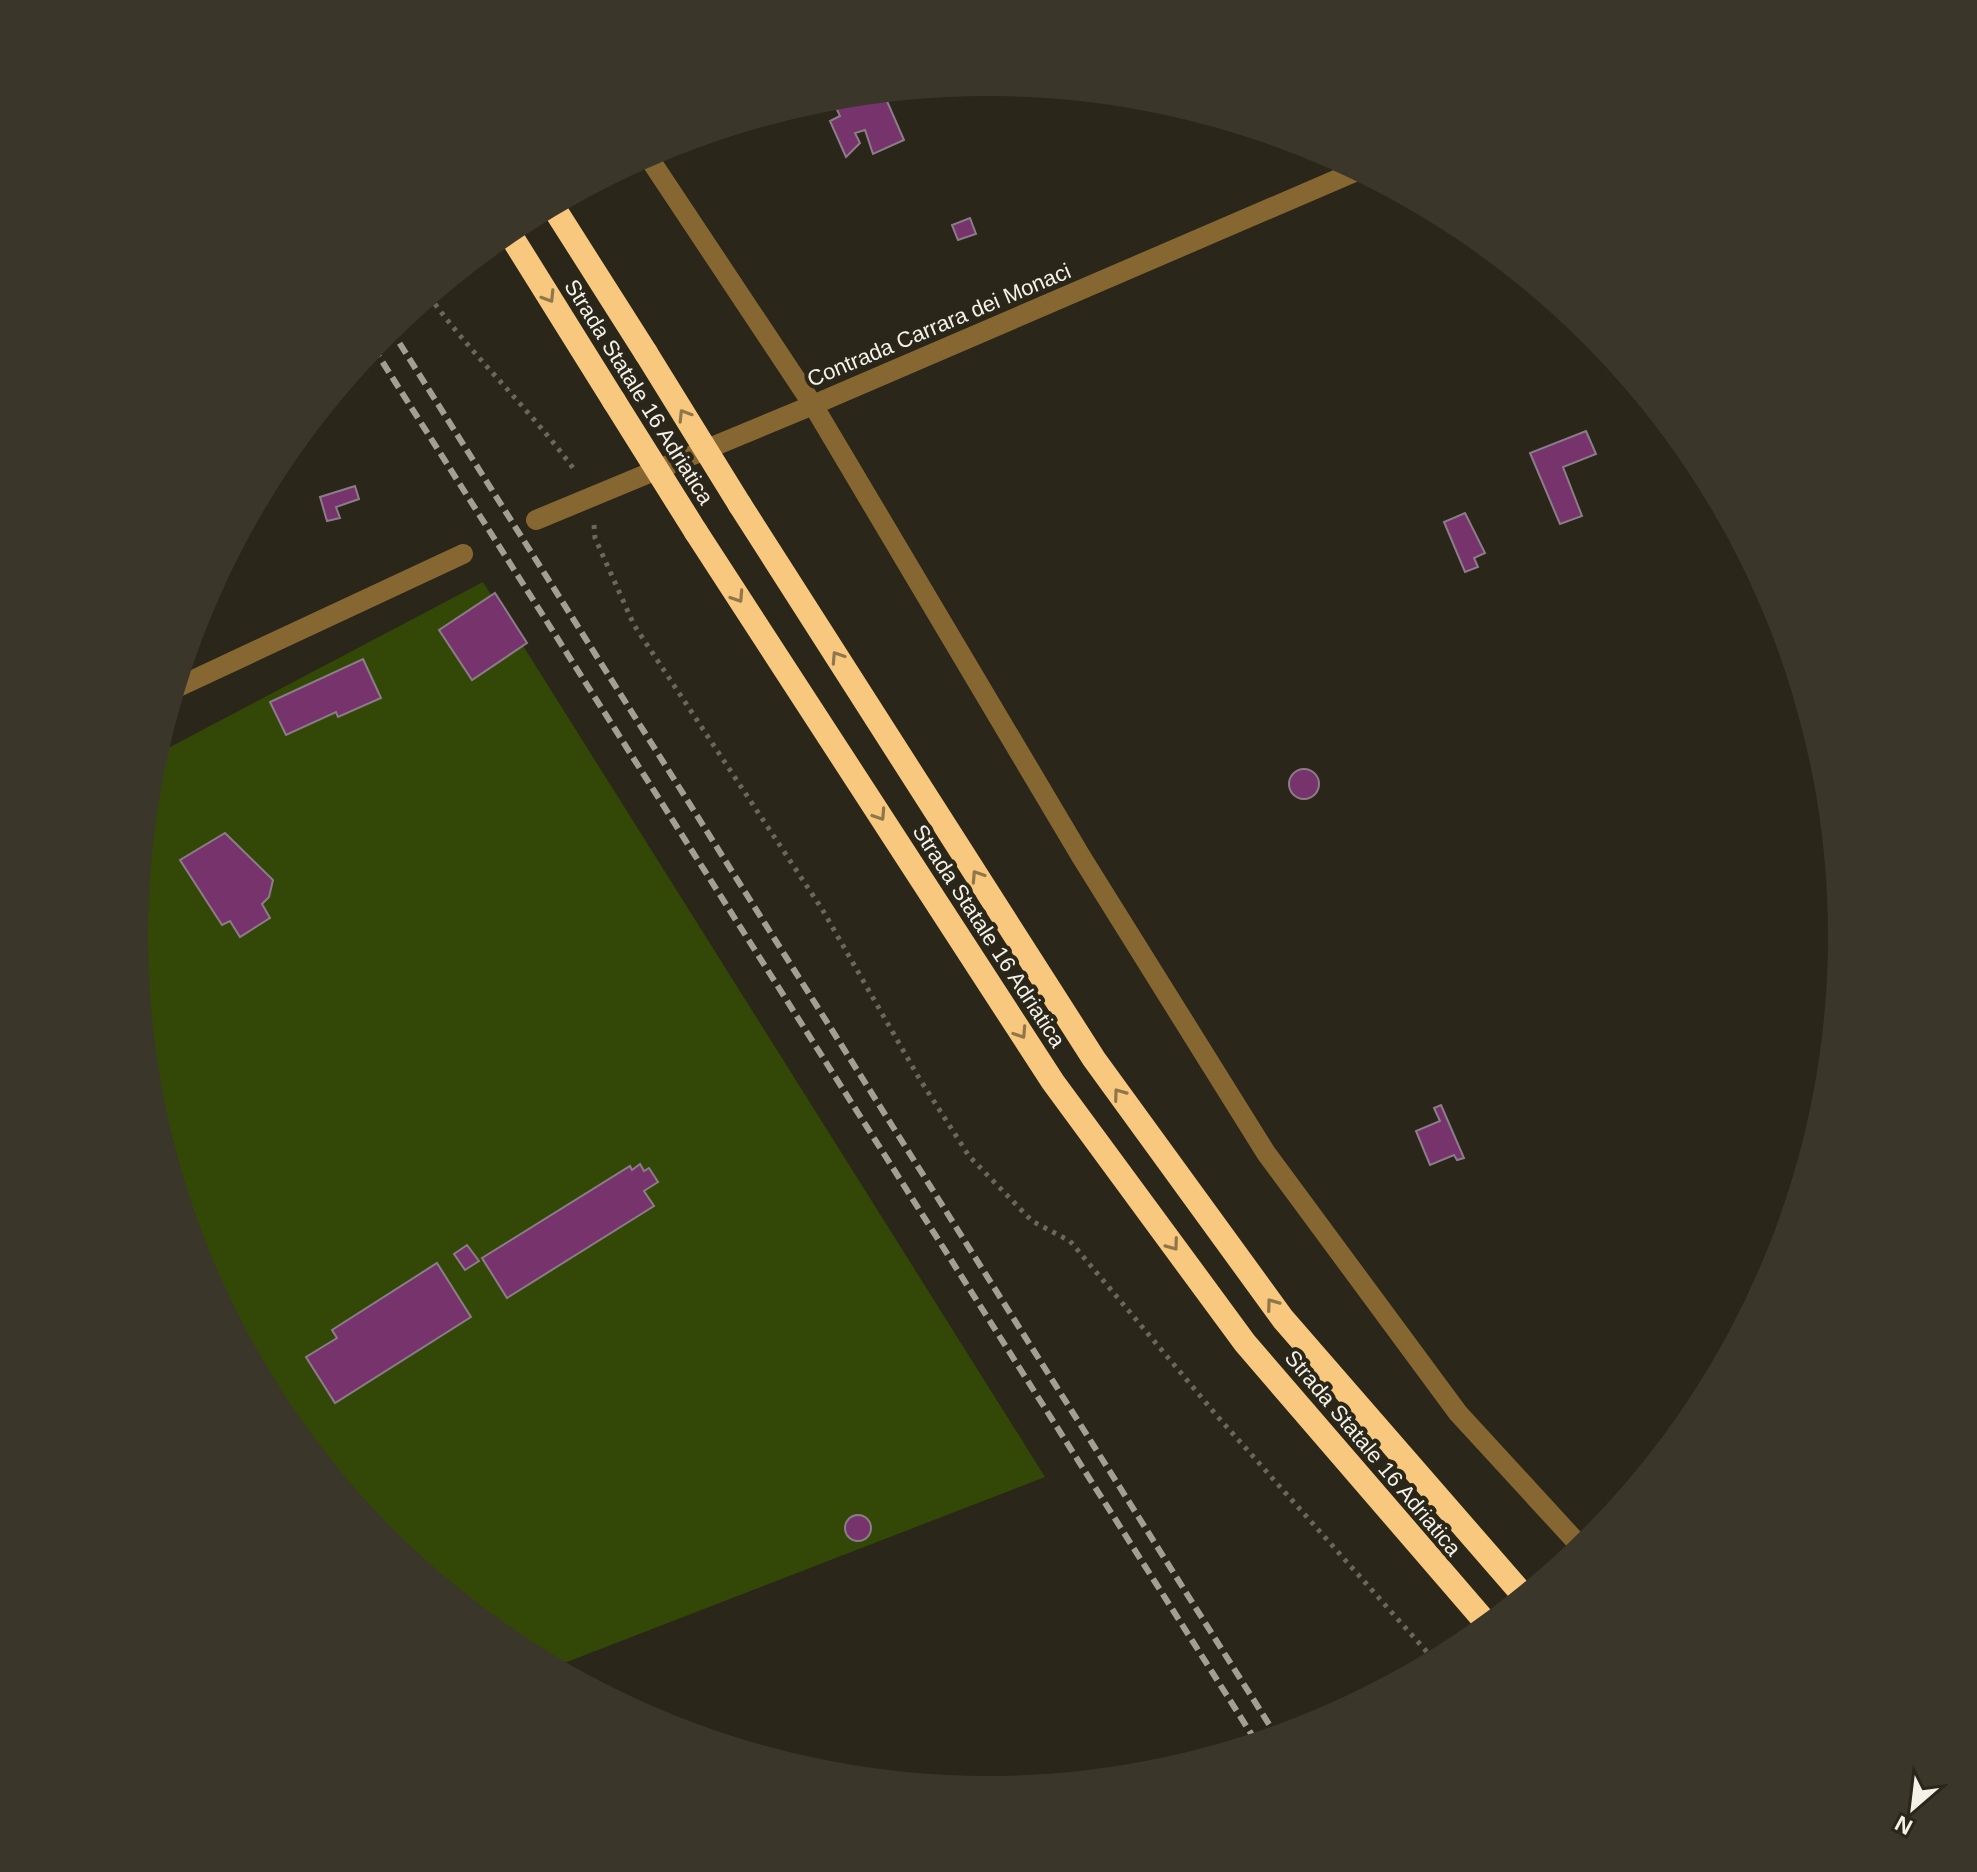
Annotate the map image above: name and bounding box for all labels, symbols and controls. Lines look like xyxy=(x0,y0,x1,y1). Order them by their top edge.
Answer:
street label: Contrada Carrara dei Monaci xyxy=(804,258,1074,392)
street label: Strada Statale 16 Adriatica xyxy=(559,275,719,510)
one-way arrow xyxy=(539,289,554,303)
one-way arrow xyxy=(678,409,693,423)
one-way arrow xyxy=(729,588,744,603)
one-way arrow xyxy=(831,651,846,666)
one-way arrow xyxy=(870,807,885,821)
street label: Strada Statale 16 Adriatica xyxy=(908,820,1071,1053)
one-way arrow xyxy=(971,870,986,885)
one-way arrow xyxy=(1011,1025,1026,1039)
one-way arrow xyxy=(1114,1088,1129,1102)
one-way arrow xyxy=(1163,1236,1177,1250)
one-way arrow xyxy=(1267,1298,1282,1312)
street label: Strada Statale 16 Adriatica xyxy=(1280,1345,1467,1561)
north arrow xyxy=(1873,1768,1953,1848)
text: N xyxy=(1891,1810,1917,1840)

